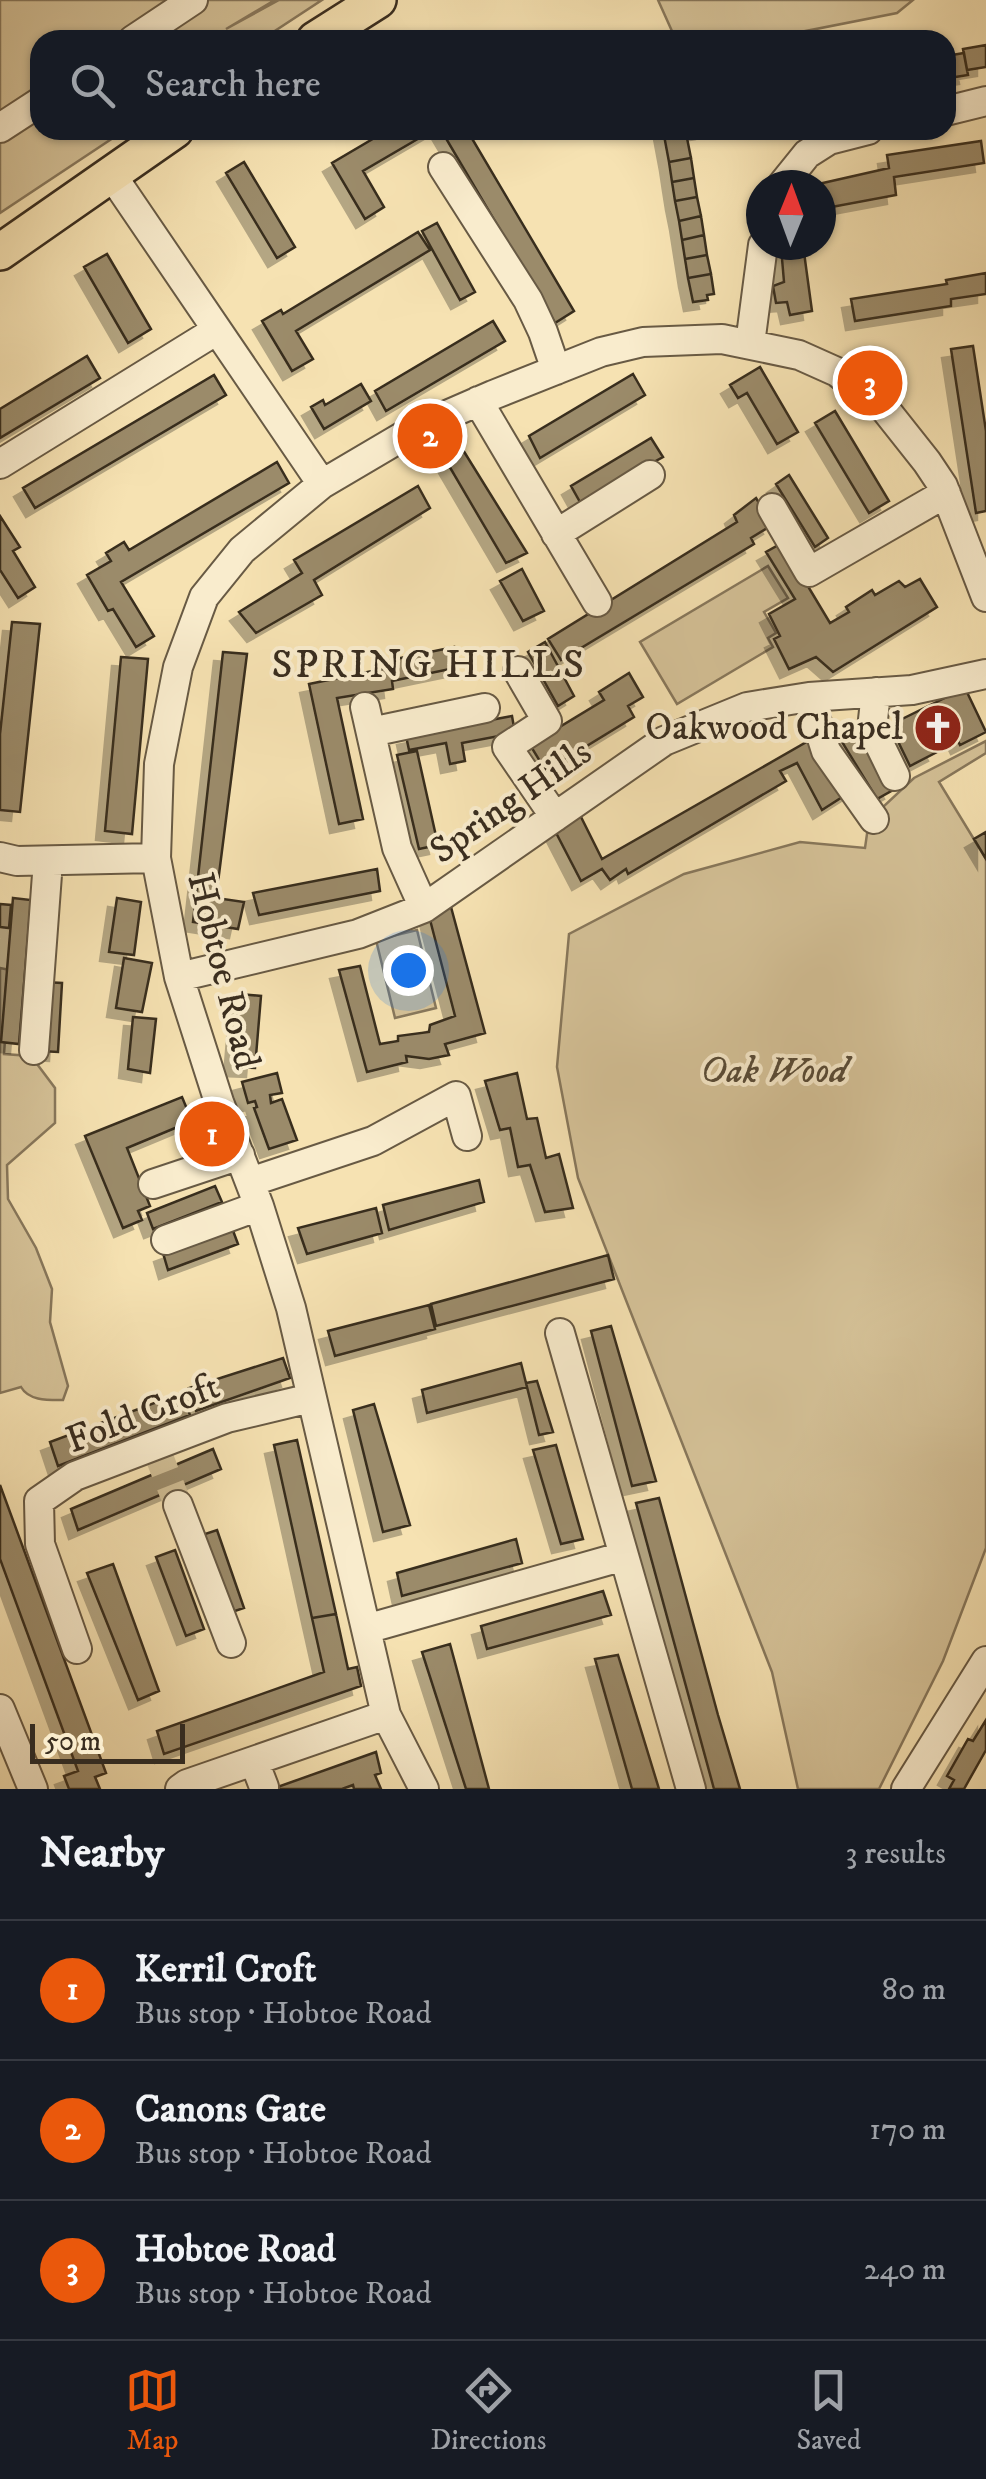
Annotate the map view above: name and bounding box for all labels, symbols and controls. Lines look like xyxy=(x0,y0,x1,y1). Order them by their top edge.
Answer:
search box xyxy=(30,30,956,140)
icon: search xyxy=(65,58,120,113)
text: Search here xyxy=(145,61,321,109)
north arrow xyxy=(746,170,836,260)
pin: 3 xyxy=(838,346,902,420)
pin: 2 xyxy=(398,398,462,474)
district label: SPRING HILLS xyxy=(272,641,586,691)
church icon: Oakwood Chapel xyxy=(912,702,964,754)
place label: Oakwood Chapel xyxy=(645,704,904,752)
street label: Spring Hills xyxy=(421,729,601,875)
street label: Hobtoe Road xyxy=(175,868,271,1074)
your location xyxy=(383,945,434,996)
park label: Oak Wood xyxy=(700,1047,853,1095)
pin: 1 xyxy=(180,1096,244,1172)
street label: Fold Croft xyxy=(59,1363,227,1465)
scale bar xyxy=(30,1719,185,1764)
text: 50 m xyxy=(45,1724,101,1759)
text: Nearby xyxy=(40,1828,164,1880)
text: 3 results xyxy=(845,1834,946,1874)
text: Kerril Croft xyxy=(135,1946,317,1994)
text: 1 xyxy=(67,1970,78,2010)
text: 80 m xyxy=(882,1970,946,2010)
text: Bus stop · Hobtoe Road xyxy=(135,1994,431,2034)
text: Canons Gate xyxy=(135,2086,326,2134)
text: 2 xyxy=(65,2110,80,2150)
text: 170 m xyxy=(869,2110,946,2150)
text: Bus stop · Hobtoe Road xyxy=(135,2134,431,2174)
text: Hobtoe Road xyxy=(135,2226,336,2274)
text: 3 xyxy=(67,2250,78,2290)
text: 240 m xyxy=(864,2250,946,2290)
text: Bus stop · Hobtoe Road xyxy=(135,2274,431,2314)
tab: Map xyxy=(125,2363,180,2458)
tab: Directions xyxy=(430,2363,546,2458)
tab: Saved xyxy=(797,2363,861,2458)

